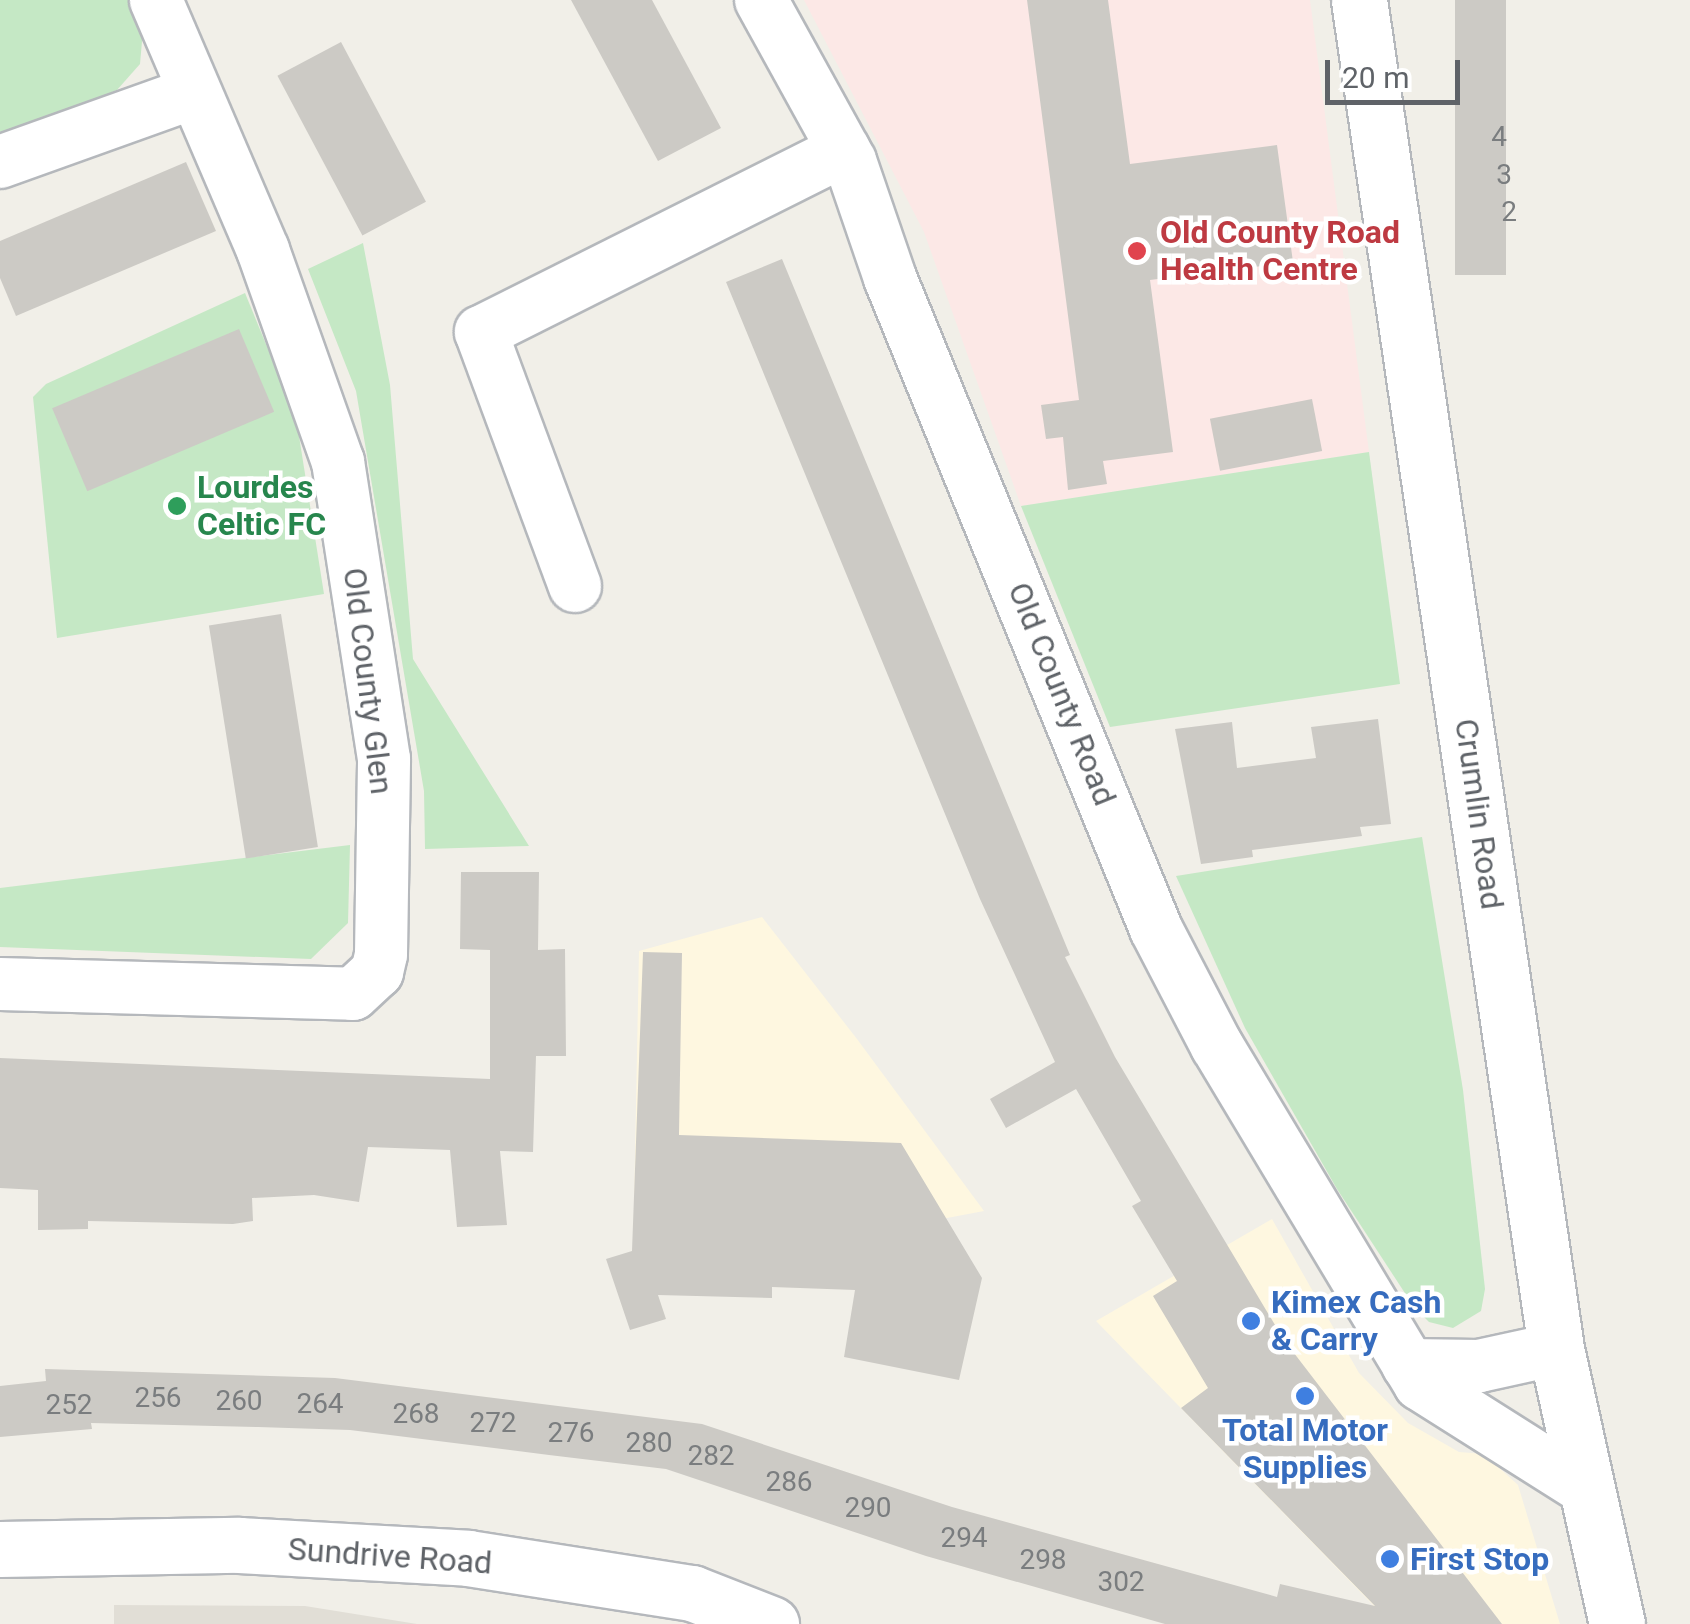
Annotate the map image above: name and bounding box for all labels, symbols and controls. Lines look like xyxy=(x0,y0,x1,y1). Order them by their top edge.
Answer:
scale bar xyxy=(1330,40,1465,102)
text: 20 m xyxy=(1342,60,1409,95)
house number: 4 xyxy=(1491,120,1507,154)
house number: 3 xyxy=(1496,158,1512,192)
house number: 2 xyxy=(1501,195,1517,229)
place label: Old County Road Health Centre xyxy=(1160,214,1400,289)
marker: Old County Road Health Centre xyxy=(1124,238,1150,264)
place label: Lourdes Celtic FC xyxy=(197,469,326,544)
marker: Lourdes Celtic FC xyxy=(166,495,188,517)
street label: Old County Glen xyxy=(335,566,401,796)
street label: Old County Road xyxy=(1000,577,1124,811)
street label: Crumlin Road xyxy=(1447,716,1511,912)
place label: Kimex Cash & Carry xyxy=(1271,1284,1441,1359)
marker: Kimex Cash & Carry xyxy=(1240,1310,1262,1332)
house number: 256 xyxy=(134,1381,182,1415)
house number: 260 xyxy=(215,1384,263,1418)
marker: Total Motor Supplies xyxy=(1294,1385,1316,1407)
house number: 264 xyxy=(296,1387,344,1421)
house number: 252 xyxy=(45,1388,93,1422)
house number: 268 xyxy=(392,1397,440,1431)
house number: 272 xyxy=(469,1406,517,1440)
place label: Total Motor Supplies xyxy=(1222,1412,1388,1487)
house number: 276 xyxy=(547,1416,595,1450)
house number: 280 xyxy=(625,1426,673,1460)
house number: 282 xyxy=(687,1439,735,1473)
house number: 286 xyxy=(765,1465,813,1499)
house number: 290 xyxy=(844,1491,892,1525)
house number: 294 xyxy=(940,1521,988,1555)
street label: Sundrive Road xyxy=(287,1530,493,1582)
place label: First Stop xyxy=(1410,1540,1549,1578)
house number: 298 xyxy=(1019,1543,1067,1577)
marker: First Stop xyxy=(1379,1548,1401,1570)
house number: 302 xyxy=(1097,1565,1145,1599)

